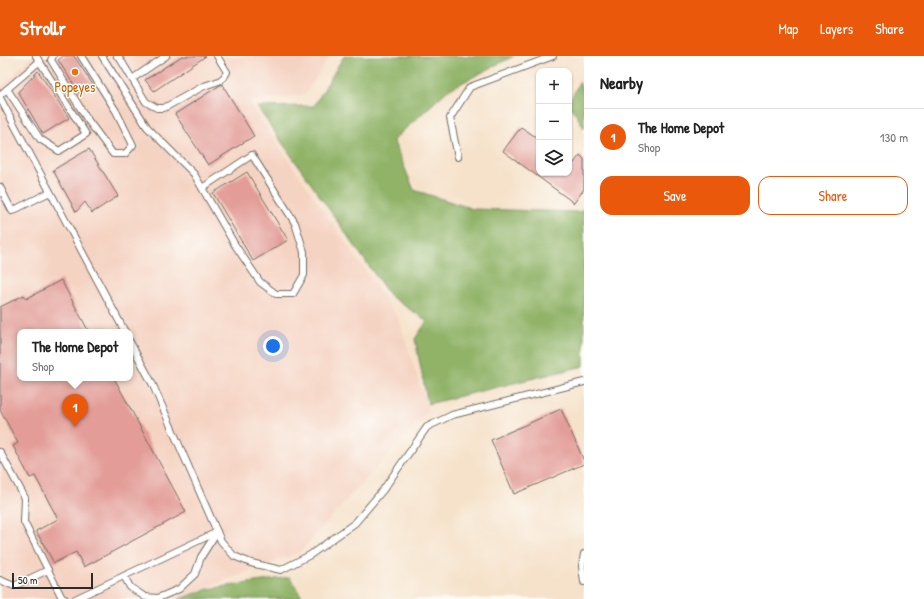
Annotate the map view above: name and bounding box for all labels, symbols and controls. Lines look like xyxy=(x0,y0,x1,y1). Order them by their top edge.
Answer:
text: Strollr xyxy=(20,15,66,41)
text: Map xyxy=(778,19,798,38)
text: Layers xyxy=(820,19,853,38)
text: Share xyxy=(875,19,904,38)
marker: Popeyes xyxy=(70,67,80,77)
map controls xyxy=(536,68,572,176)
button: + xyxy=(536,68,572,104)
text: Nearby xyxy=(600,71,643,94)
place label: Popeyes xyxy=(55,77,95,97)
button: − xyxy=(536,104,572,140)
text: The Home Depot xyxy=(638,117,724,138)
text: 1 xyxy=(611,128,615,146)
text: 130 m xyxy=(880,128,908,146)
text: Shop xyxy=(638,138,660,156)
button: layers xyxy=(536,140,572,176)
button: Save xyxy=(600,176,750,215)
button: Share xyxy=(758,176,908,215)
popup xyxy=(17,329,133,381)
text: The Home Depot xyxy=(32,336,118,357)
your location xyxy=(263,336,283,356)
text: Shop xyxy=(32,357,54,375)
pin: 1 xyxy=(62,394,88,427)
scale bar xyxy=(12,571,93,590)
text: 50 m xyxy=(18,573,38,587)

